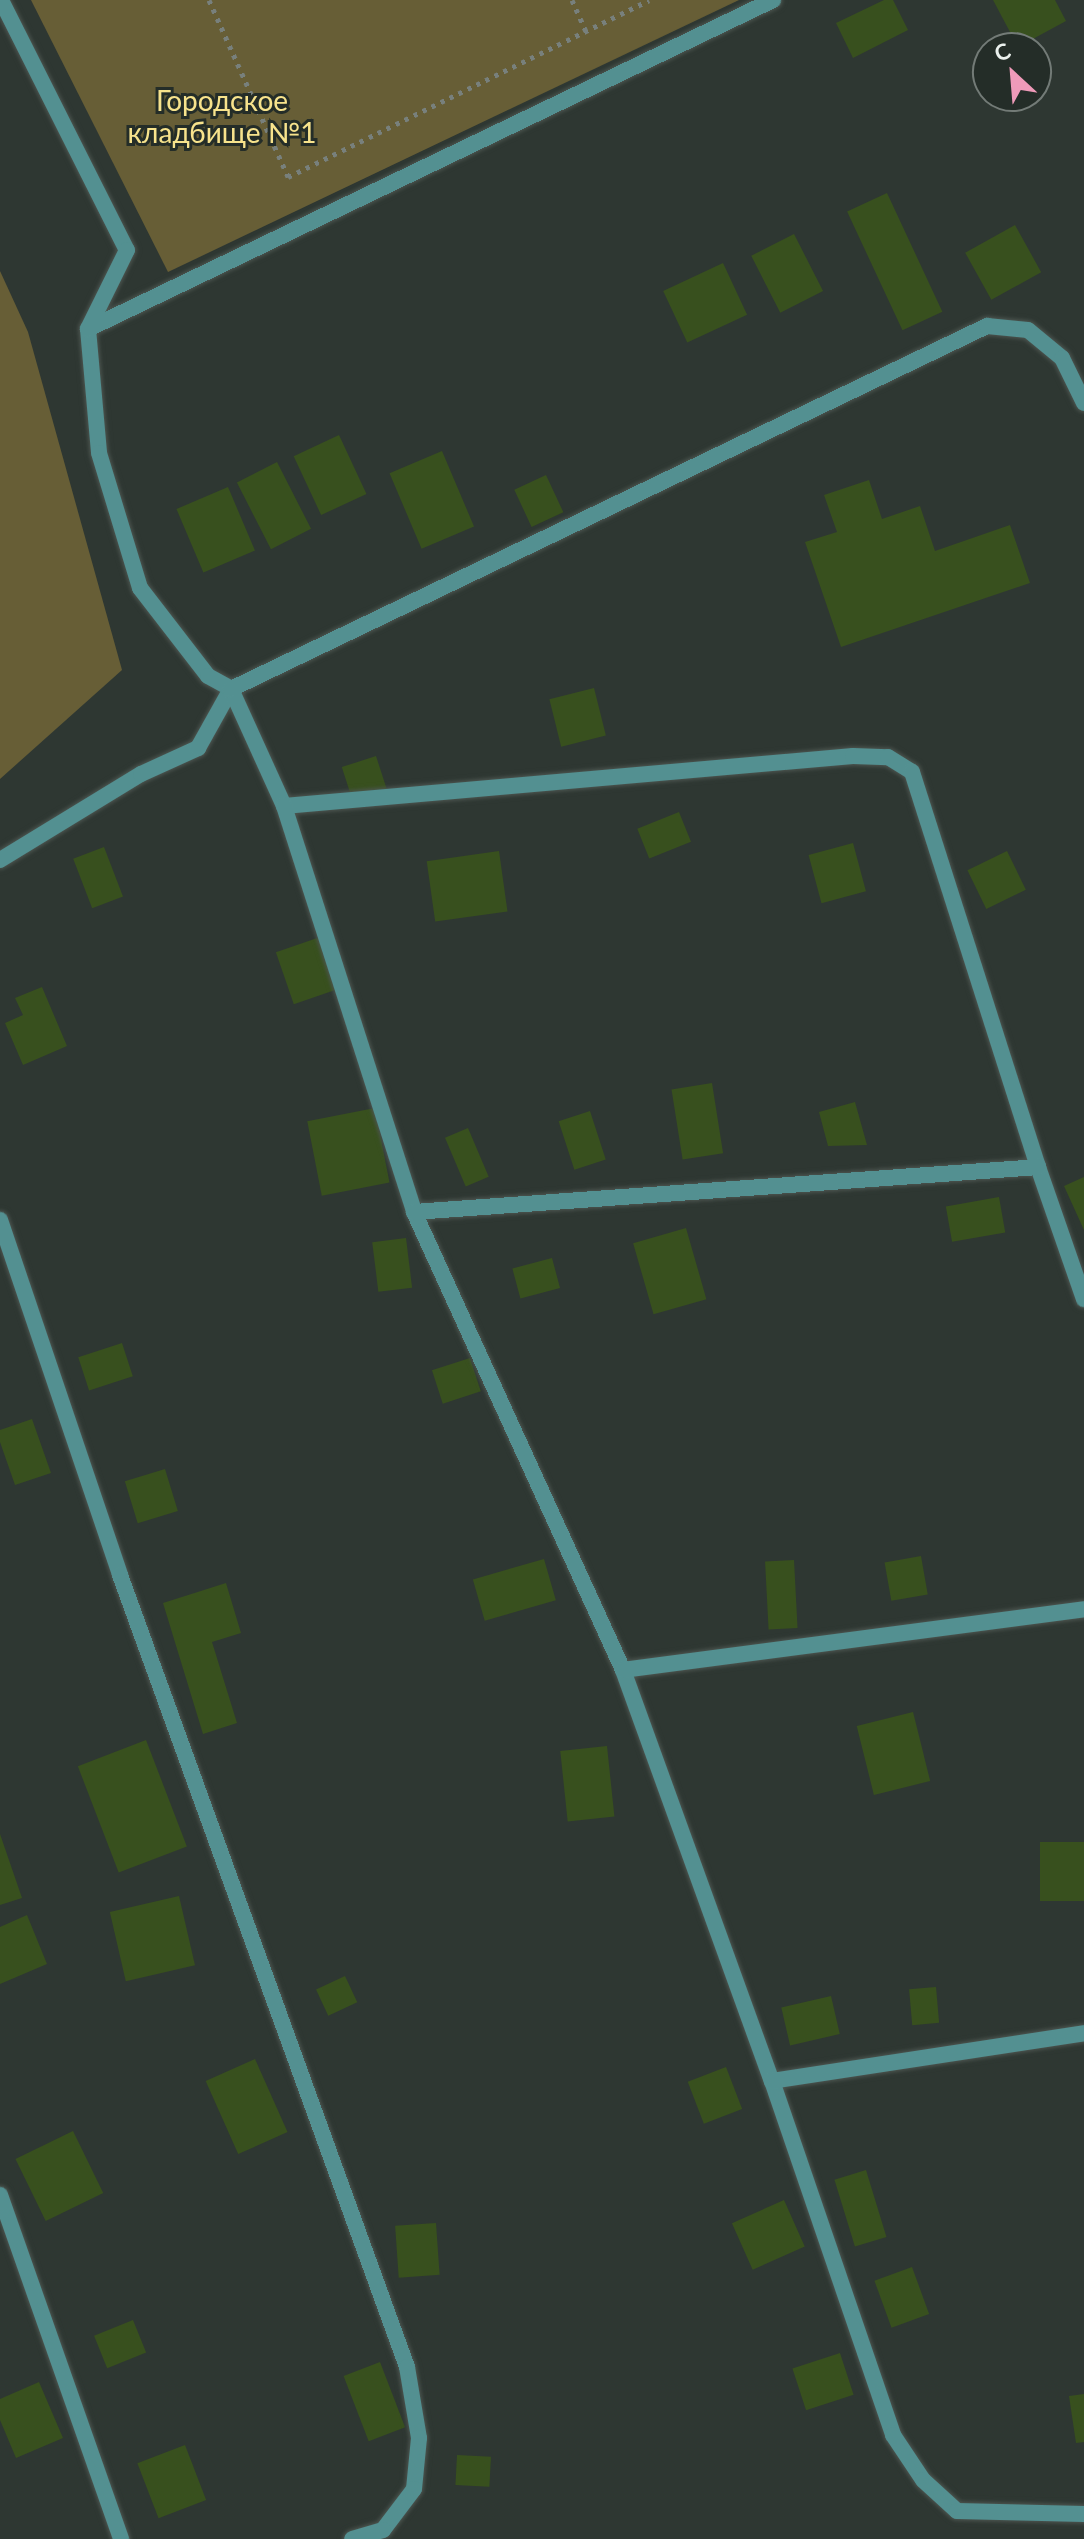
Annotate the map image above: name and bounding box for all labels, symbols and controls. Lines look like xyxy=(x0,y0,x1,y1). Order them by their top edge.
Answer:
north arrow xyxy=(972,32,1052,112)
text: С xyxy=(990,36,1015,67)
park label: Городское кладбище №1 xyxy=(128,83,316,149)

